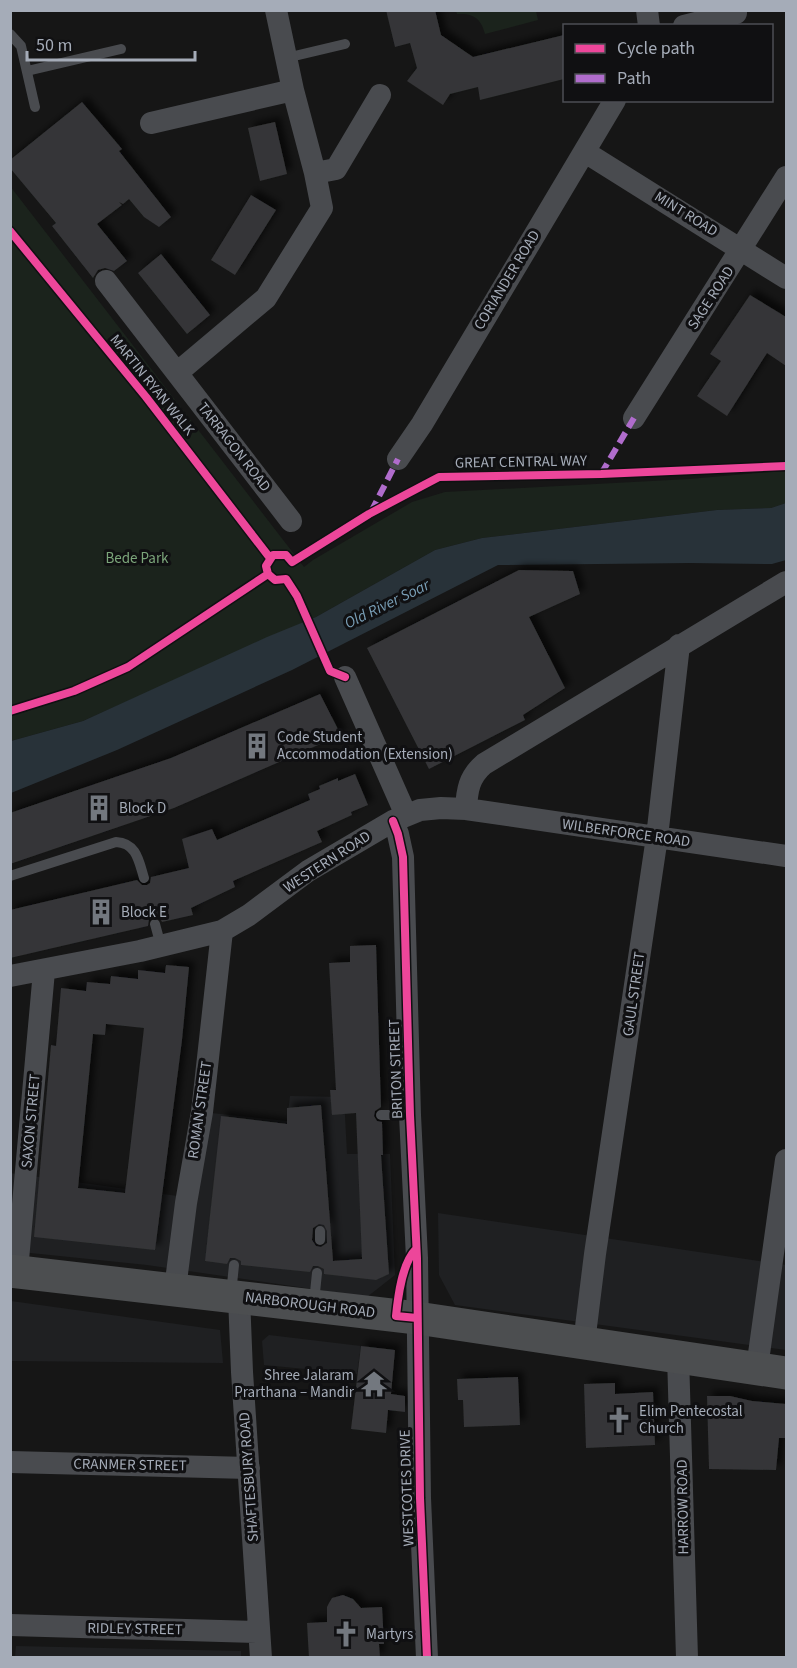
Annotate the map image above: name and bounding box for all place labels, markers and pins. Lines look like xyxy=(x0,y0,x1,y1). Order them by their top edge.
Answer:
place label: Code Student Accommodation (Extension) xyxy=(277,727,453,765)
building icon: Code Student Accommodation (Extension) xyxy=(242,731,272,761)
building icon: Block D xyxy=(84,793,114,823)
place label: Block D xyxy=(119,798,166,819)
building icon: Block E xyxy=(86,897,116,927)
place label: Block E xyxy=(121,902,167,923)
place label: Shree Jalaram Prarthana – Mandir xyxy=(234,1365,355,1403)
temple icon: Shree Jalaram Prarthana – Mandir xyxy=(359,1369,389,1399)
place label: Elim Pentecostal Church xyxy=(639,1401,743,1439)
church icon: Elim Pentecostal Church xyxy=(604,1405,634,1435)
church icon: Martyrs xyxy=(331,1619,361,1649)
place label: Martyrs xyxy=(366,1624,413,1645)

